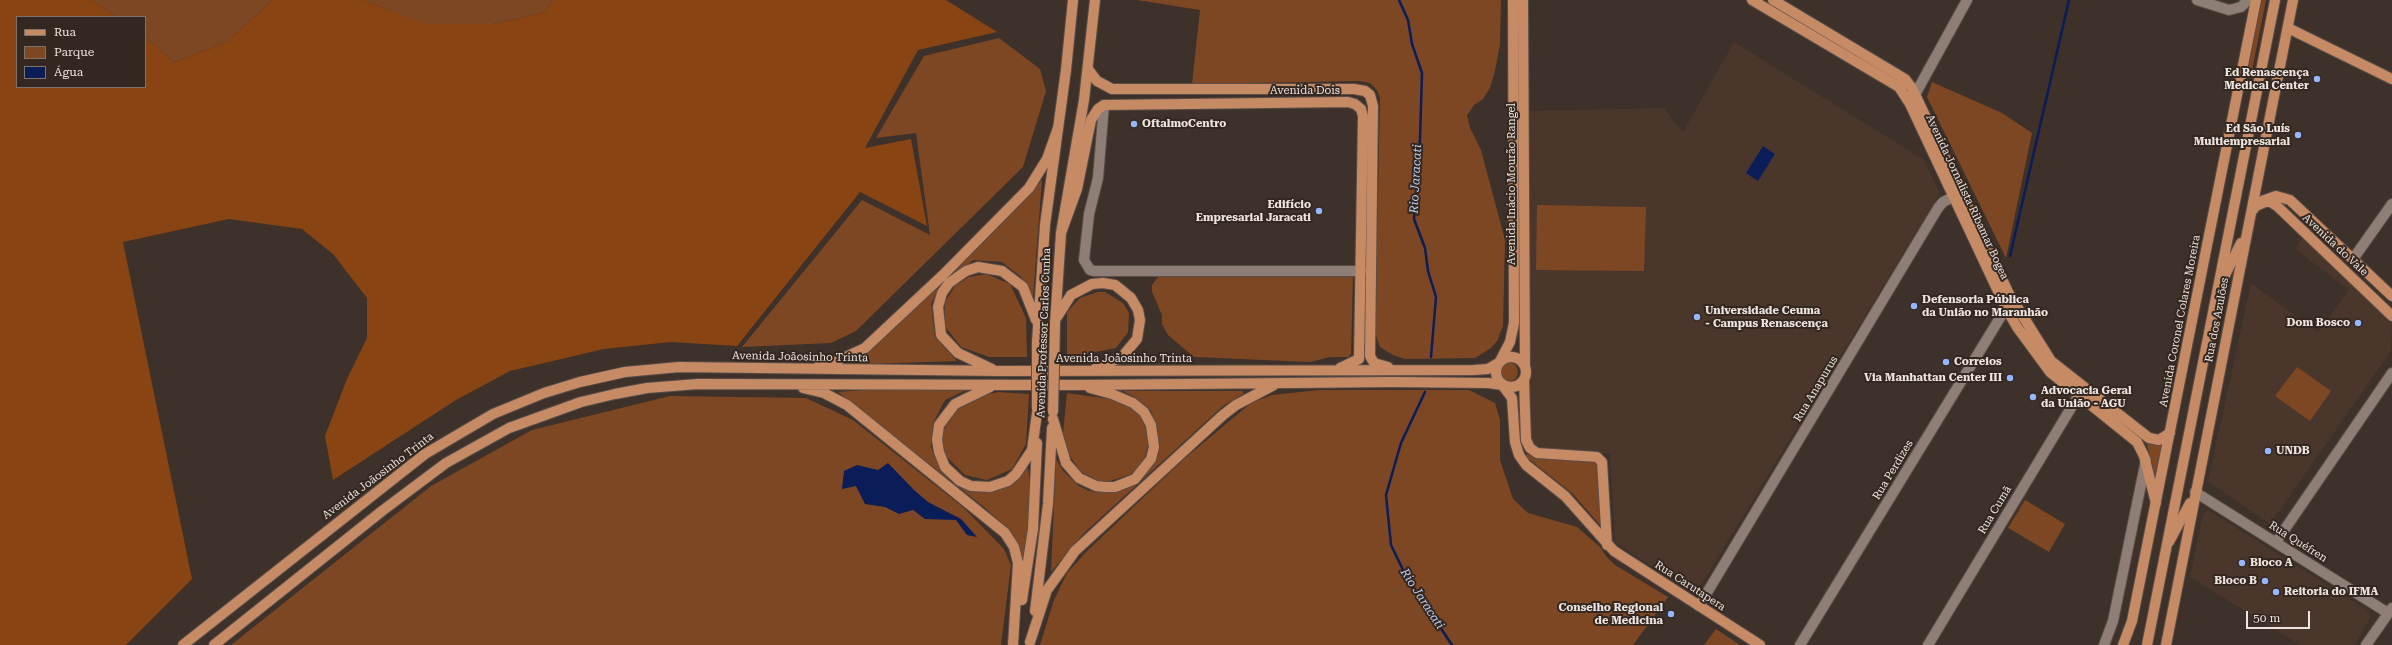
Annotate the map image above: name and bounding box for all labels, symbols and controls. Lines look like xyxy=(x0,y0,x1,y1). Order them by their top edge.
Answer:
legend xyxy=(16,16,146,88)
text: Rua xyxy=(54,25,76,39)
text: Parque xyxy=(54,45,94,59)
text: Água xyxy=(54,65,83,79)
place label: Ed Renascença Medical Center xyxy=(2224,66,2309,92)
marker: Ed Renascença Medical Center xyxy=(2312,74,2322,84)
street label: Avenida Dois xyxy=(1270,84,1340,98)
street label: Avenida Inácio Mourão Rangel xyxy=(1505,103,1519,265)
street label: Avenida Jornalista Ribamar Bogea xyxy=(1923,112,2011,282)
place label: OftalmoCentro xyxy=(1142,117,1226,131)
marker: OftalmoCentro xyxy=(1129,119,1139,129)
place label: Ed São Luís Multiempresarial xyxy=(2194,122,2290,148)
marker: Ed São Luís Multiempresarial xyxy=(2293,130,2303,140)
water label: Rio Jaracati xyxy=(1407,144,1425,214)
place label: Edifício Empresarial Jaracati xyxy=(1196,198,1311,224)
marker: Edifício Empresarial Jaracati xyxy=(1314,206,1324,216)
street label: Avenida do Vale xyxy=(2299,211,2371,279)
street label: Avenida Coronel Colares Moreira xyxy=(2157,234,2203,408)
street label: Avenida Professor Carlos Cunha xyxy=(1034,248,1054,418)
street label: Rua dos Azulões xyxy=(2202,276,2232,364)
place label: Defensoria Pública da União no Maranhão xyxy=(1922,293,2048,319)
marker: Defensoria Pública da União no Maranhão xyxy=(1909,301,1919,311)
place label: Universidade Ceuma - Campus Renascença xyxy=(1705,304,1828,330)
marker: Universidade Ceuma - Campus Renascença xyxy=(1692,312,1702,322)
place label: Dom Bosco xyxy=(2286,316,2350,330)
marker: Dom Bosco xyxy=(2353,318,2363,328)
street label: Avenida Joãosinho Trinta xyxy=(732,349,868,365)
street label: Avenida Joãosinho Trinta xyxy=(1056,352,1192,366)
street label: Rua Anapurus xyxy=(1791,354,1841,424)
place label: Correios xyxy=(1954,355,2002,369)
marker: Correios xyxy=(1941,357,1951,367)
place label: Via Manhattan Center III xyxy=(1864,371,2002,385)
marker: Via Manhattan Center III xyxy=(2005,373,2015,383)
place label: Advocacia Geral da União - AGU xyxy=(2041,384,2132,410)
marker: Advocacia Geral da União - AGU xyxy=(2028,392,2038,402)
street label: Avenida Joãosinho Trinta xyxy=(320,430,436,522)
street label: Rua Perdizes xyxy=(1870,438,1916,502)
place label: UNDB xyxy=(2276,444,2310,458)
marker: UNDB xyxy=(2263,446,2273,456)
street label: Rua Cumã xyxy=(1975,484,2015,536)
street label: Rua Quéfren xyxy=(2266,519,2330,565)
place label: Bloco A xyxy=(2250,556,2293,570)
street label: Rua Carutapera xyxy=(1652,558,1728,614)
marker: Bloco A xyxy=(2237,558,2247,568)
water label: Rio Jaracati xyxy=(1397,566,1447,632)
place label: Bloco B xyxy=(2214,574,2257,588)
marker: Bloco B xyxy=(2260,576,2270,586)
place label: Reitoria do IFMA xyxy=(2284,585,2378,599)
marker: Reitoria do IFMA xyxy=(2271,587,2281,597)
place label: Conselho Regional de Medicina xyxy=(1558,601,1663,627)
scale bar xyxy=(2248,603,2312,629)
marker: Conselho Regional de Medicina xyxy=(1666,609,1676,619)
text: 50 m xyxy=(2253,611,2280,625)

